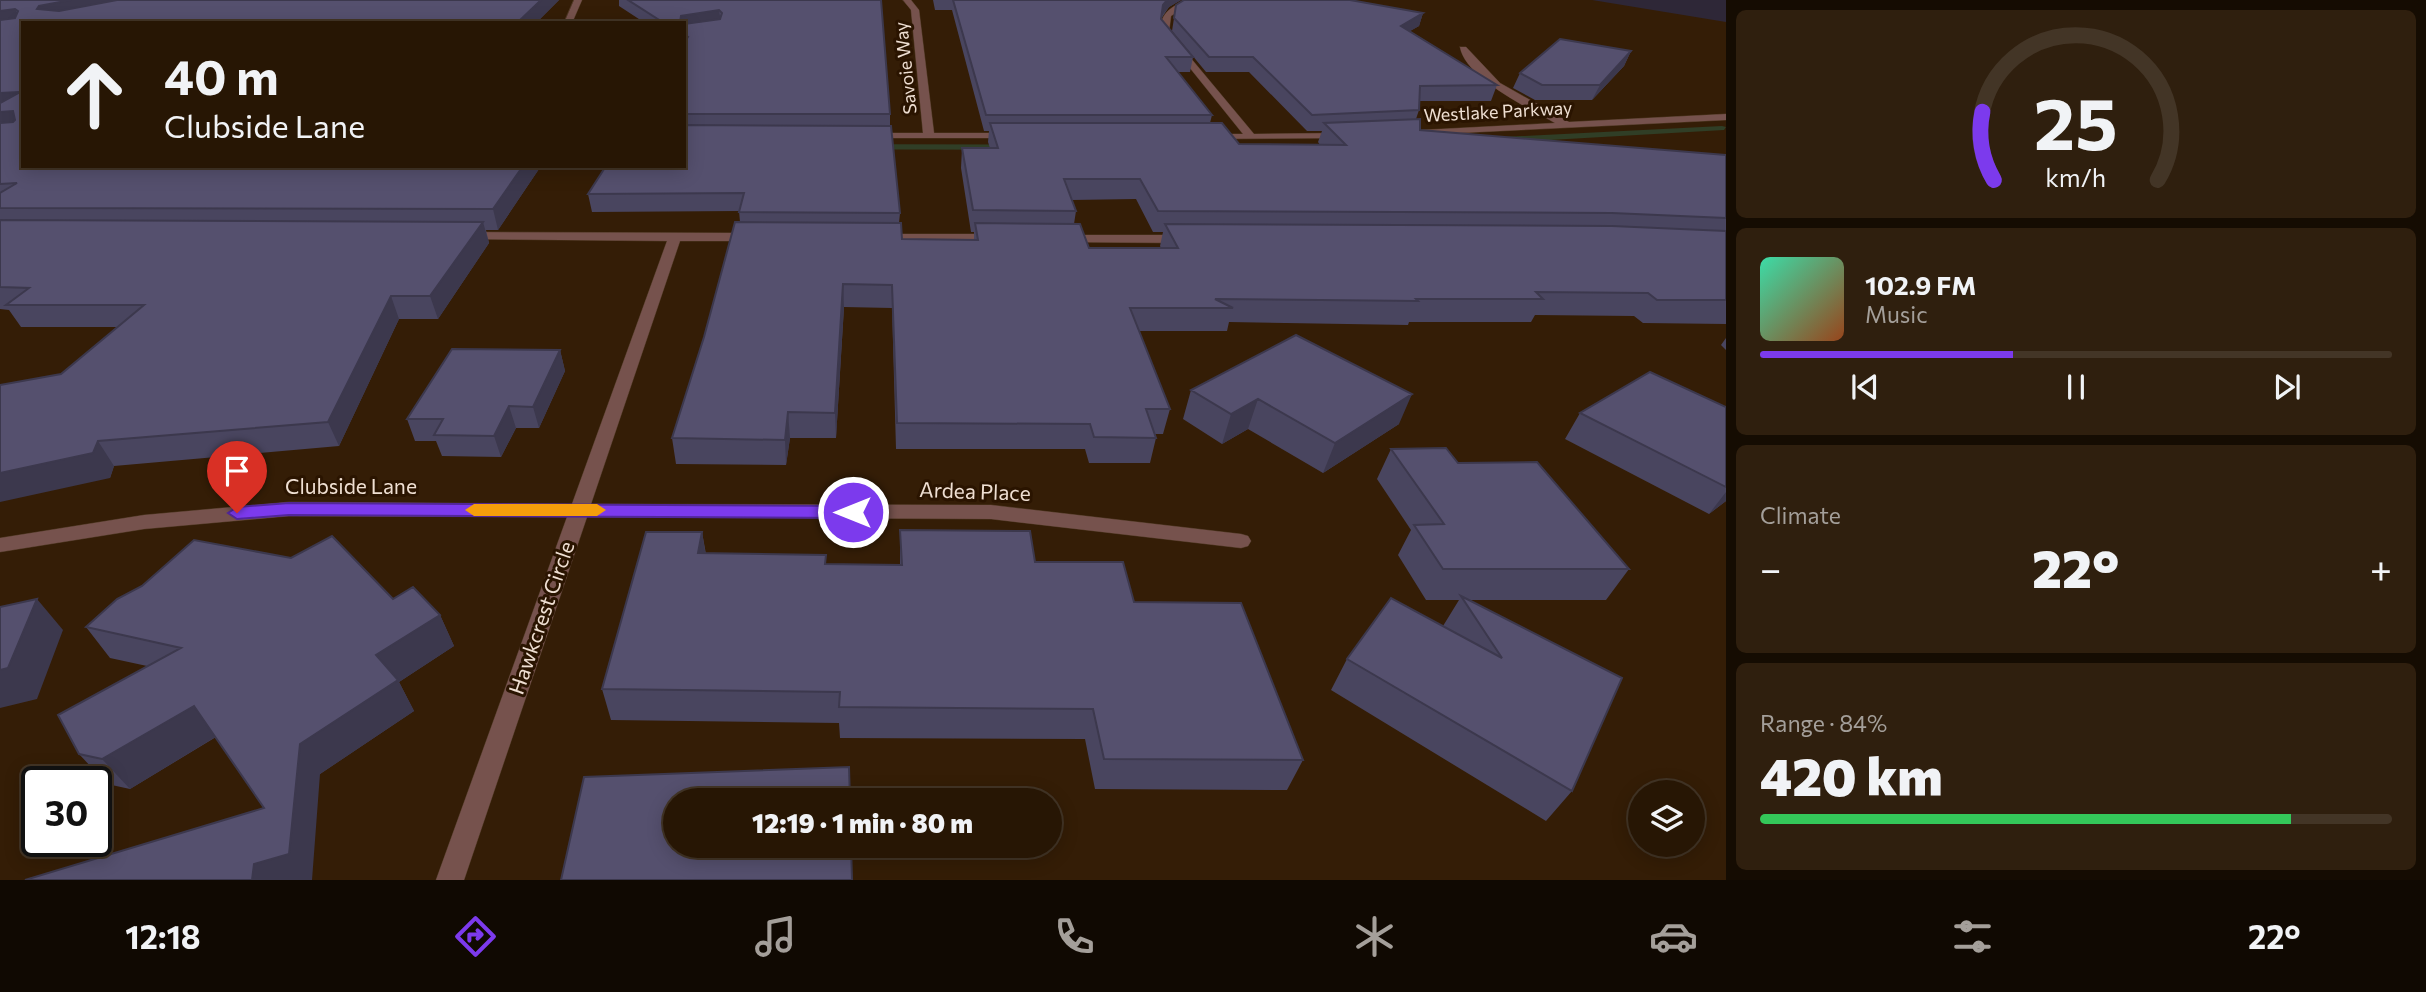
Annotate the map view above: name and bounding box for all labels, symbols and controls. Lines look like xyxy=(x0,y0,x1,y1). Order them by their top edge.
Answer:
street label: Savoie Way xyxy=(889,21,921,115)
text: 40 m xyxy=(164,45,279,105)
icon: ahead xyxy=(49,49,140,140)
text: 25 xyxy=(2034,76,2118,165)
street label: Westlake Parkway xyxy=(1423,96,1573,126)
text: Clubside Lane xyxy=(164,105,365,145)
text: km/h xyxy=(2046,162,2106,192)
text: 102.9 FM xyxy=(1865,269,1976,300)
text: Music xyxy=(1865,300,1928,328)
icon: previous xyxy=(1846,368,1884,406)
icon: pause xyxy=(2057,368,2095,406)
icon: next xyxy=(2268,368,2306,406)
pin xyxy=(207,441,267,513)
icon: arrive xyxy=(218,452,256,490)
street label: Clubside Lane xyxy=(285,473,417,498)
position arrow xyxy=(816,475,890,549)
street label: Ardea Place xyxy=(919,476,1031,505)
text: Climate xyxy=(1760,501,1841,529)
text: 22° xyxy=(2032,535,2119,599)
street label: Hawkcrest Circle xyxy=(503,538,579,697)
text: − xyxy=(1760,544,1782,591)
text: + xyxy=(2370,544,2392,591)
text: Range · 84% xyxy=(1760,709,1887,737)
text: 420 km xyxy=(1760,743,1943,807)
speed limit sign: 30 xyxy=(21,766,112,857)
map controls xyxy=(1628,780,1705,857)
button: layers xyxy=(1628,780,1705,857)
text: 12:19 · 1 min · 80 m xyxy=(752,807,973,838)
icon: directions xyxy=(451,912,500,961)
icon: music xyxy=(751,912,800,961)
icon: phone xyxy=(1050,912,1099,961)
icon: climate xyxy=(1350,912,1399,961)
icon: car xyxy=(1649,912,1698,961)
icon: filters xyxy=(1948,912,1997,961)
text: 12:18 xyxy=(125,916,201,956)
text: 22° xyxy=(2248,916,2301,956)

